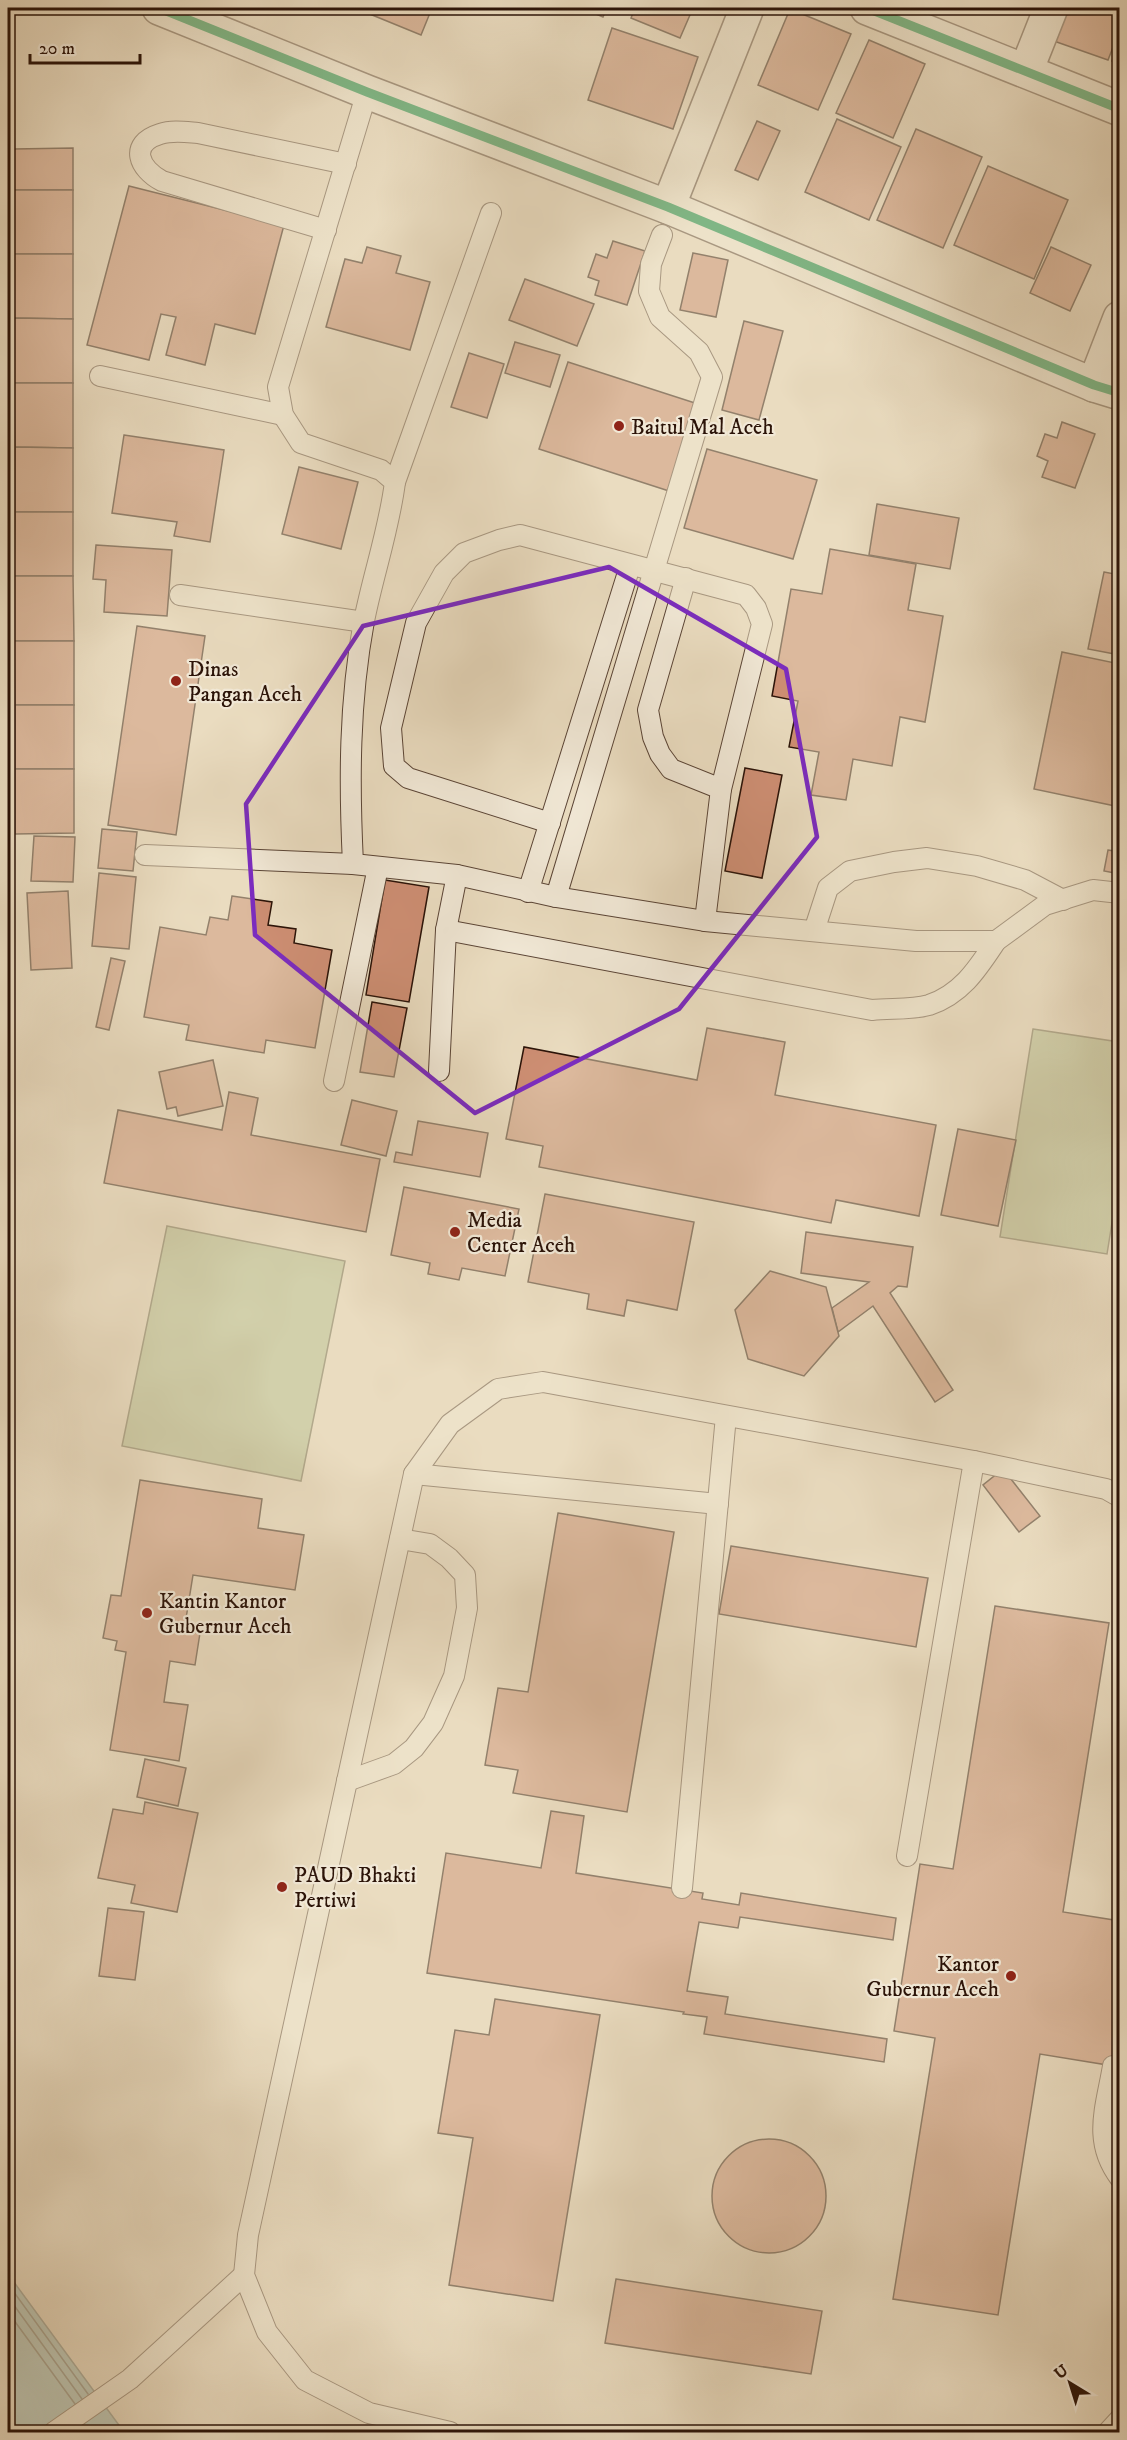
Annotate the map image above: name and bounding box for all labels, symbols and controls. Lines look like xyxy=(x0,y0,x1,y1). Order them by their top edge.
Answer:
scale bar xyxy=(30,27,140,65)
text: 20 m xyxy=(39,38,75,60)
place label: Baitul Mal Aceh xyxy=(631,414,774,441)
marker: Baitul Mal Aceh xyxy=(612,419,626,433)
place label: Dinas Pangan Aceh xyxy=(188,656,302,708)
marker: Dinas Pangan Aceh xyxy=(169,674,183,688)
place label: Media Center Aceh xyxy=(467,1207,576,1259)
marker: Media Center Aceh xyxy=(448,1225,462,1239)
place label: Kantin Kantor Gubernur Aceh xyxy=(159,1588,292,1640)
marker: Kantin Kantor Gubernur Aceh xyxy=(140,1606,154,1620)
place label: PAUD Bhakti Pertiwi xyxy=(294,1862,416,1914)
marker: PAUD Bhakti Pertiwi xyxy=(275,1880,289,1894)
place label: Kantor Gubernur Aceh xyxy=(866,1951,1000,2003)
marker: Kantor Gubernur Aceh xyxy=(1004,1969,1018,1983)
north arrow xyxy=(1040,2353,1100,2413)
text: U xyxy=(1050,2360,1073,2384)

